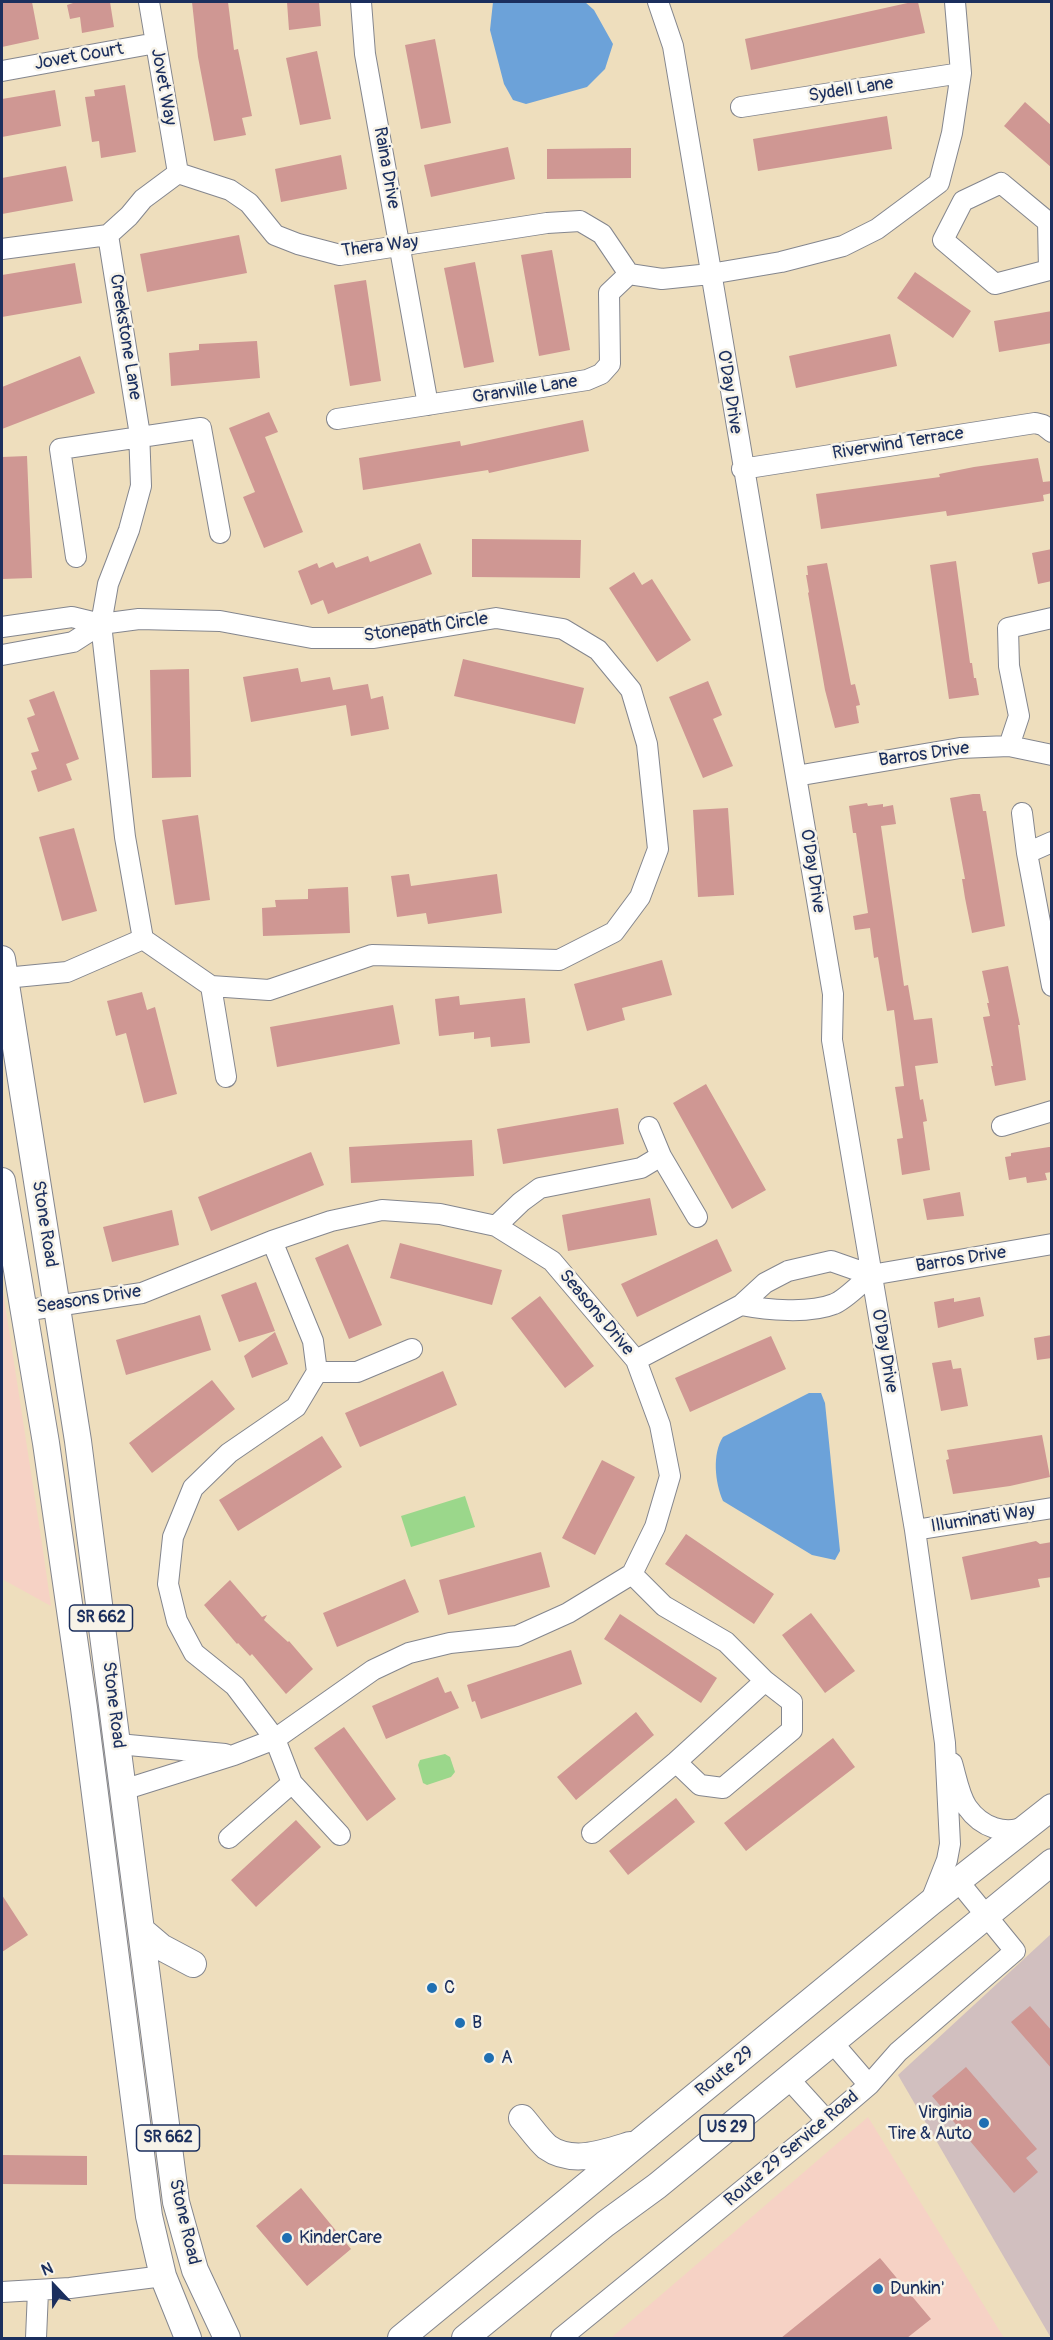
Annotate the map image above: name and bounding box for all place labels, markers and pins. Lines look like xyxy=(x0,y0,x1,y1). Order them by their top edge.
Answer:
place label: C xyxy=(444,1977,455,1999)
marker: C xyxy=(425,1981,439,1995)
place label: B xyxy=(472,2012,482,2034)
marker: B xyxy=(453,2016,467,2030)
place label: A xyxy=(501,2047,513,2069)
marker: A xyxy=(482,2051,496,2065)
place label: Virginia Tire & Auto xyxy=(888,2102,972,2144)
marker: Virginia Tire & Auto xyxy=(977,2116,991,2130)
place label: KinderCare xyxy=(299,2227,382,2249)
marker: KinderCare xyxy=(280,2231,294,2245)
place label: Dunkin' xyxy=(890,2278,944,2300)
marker: Dunkin' xyxy=(871,2282,885,2296)

